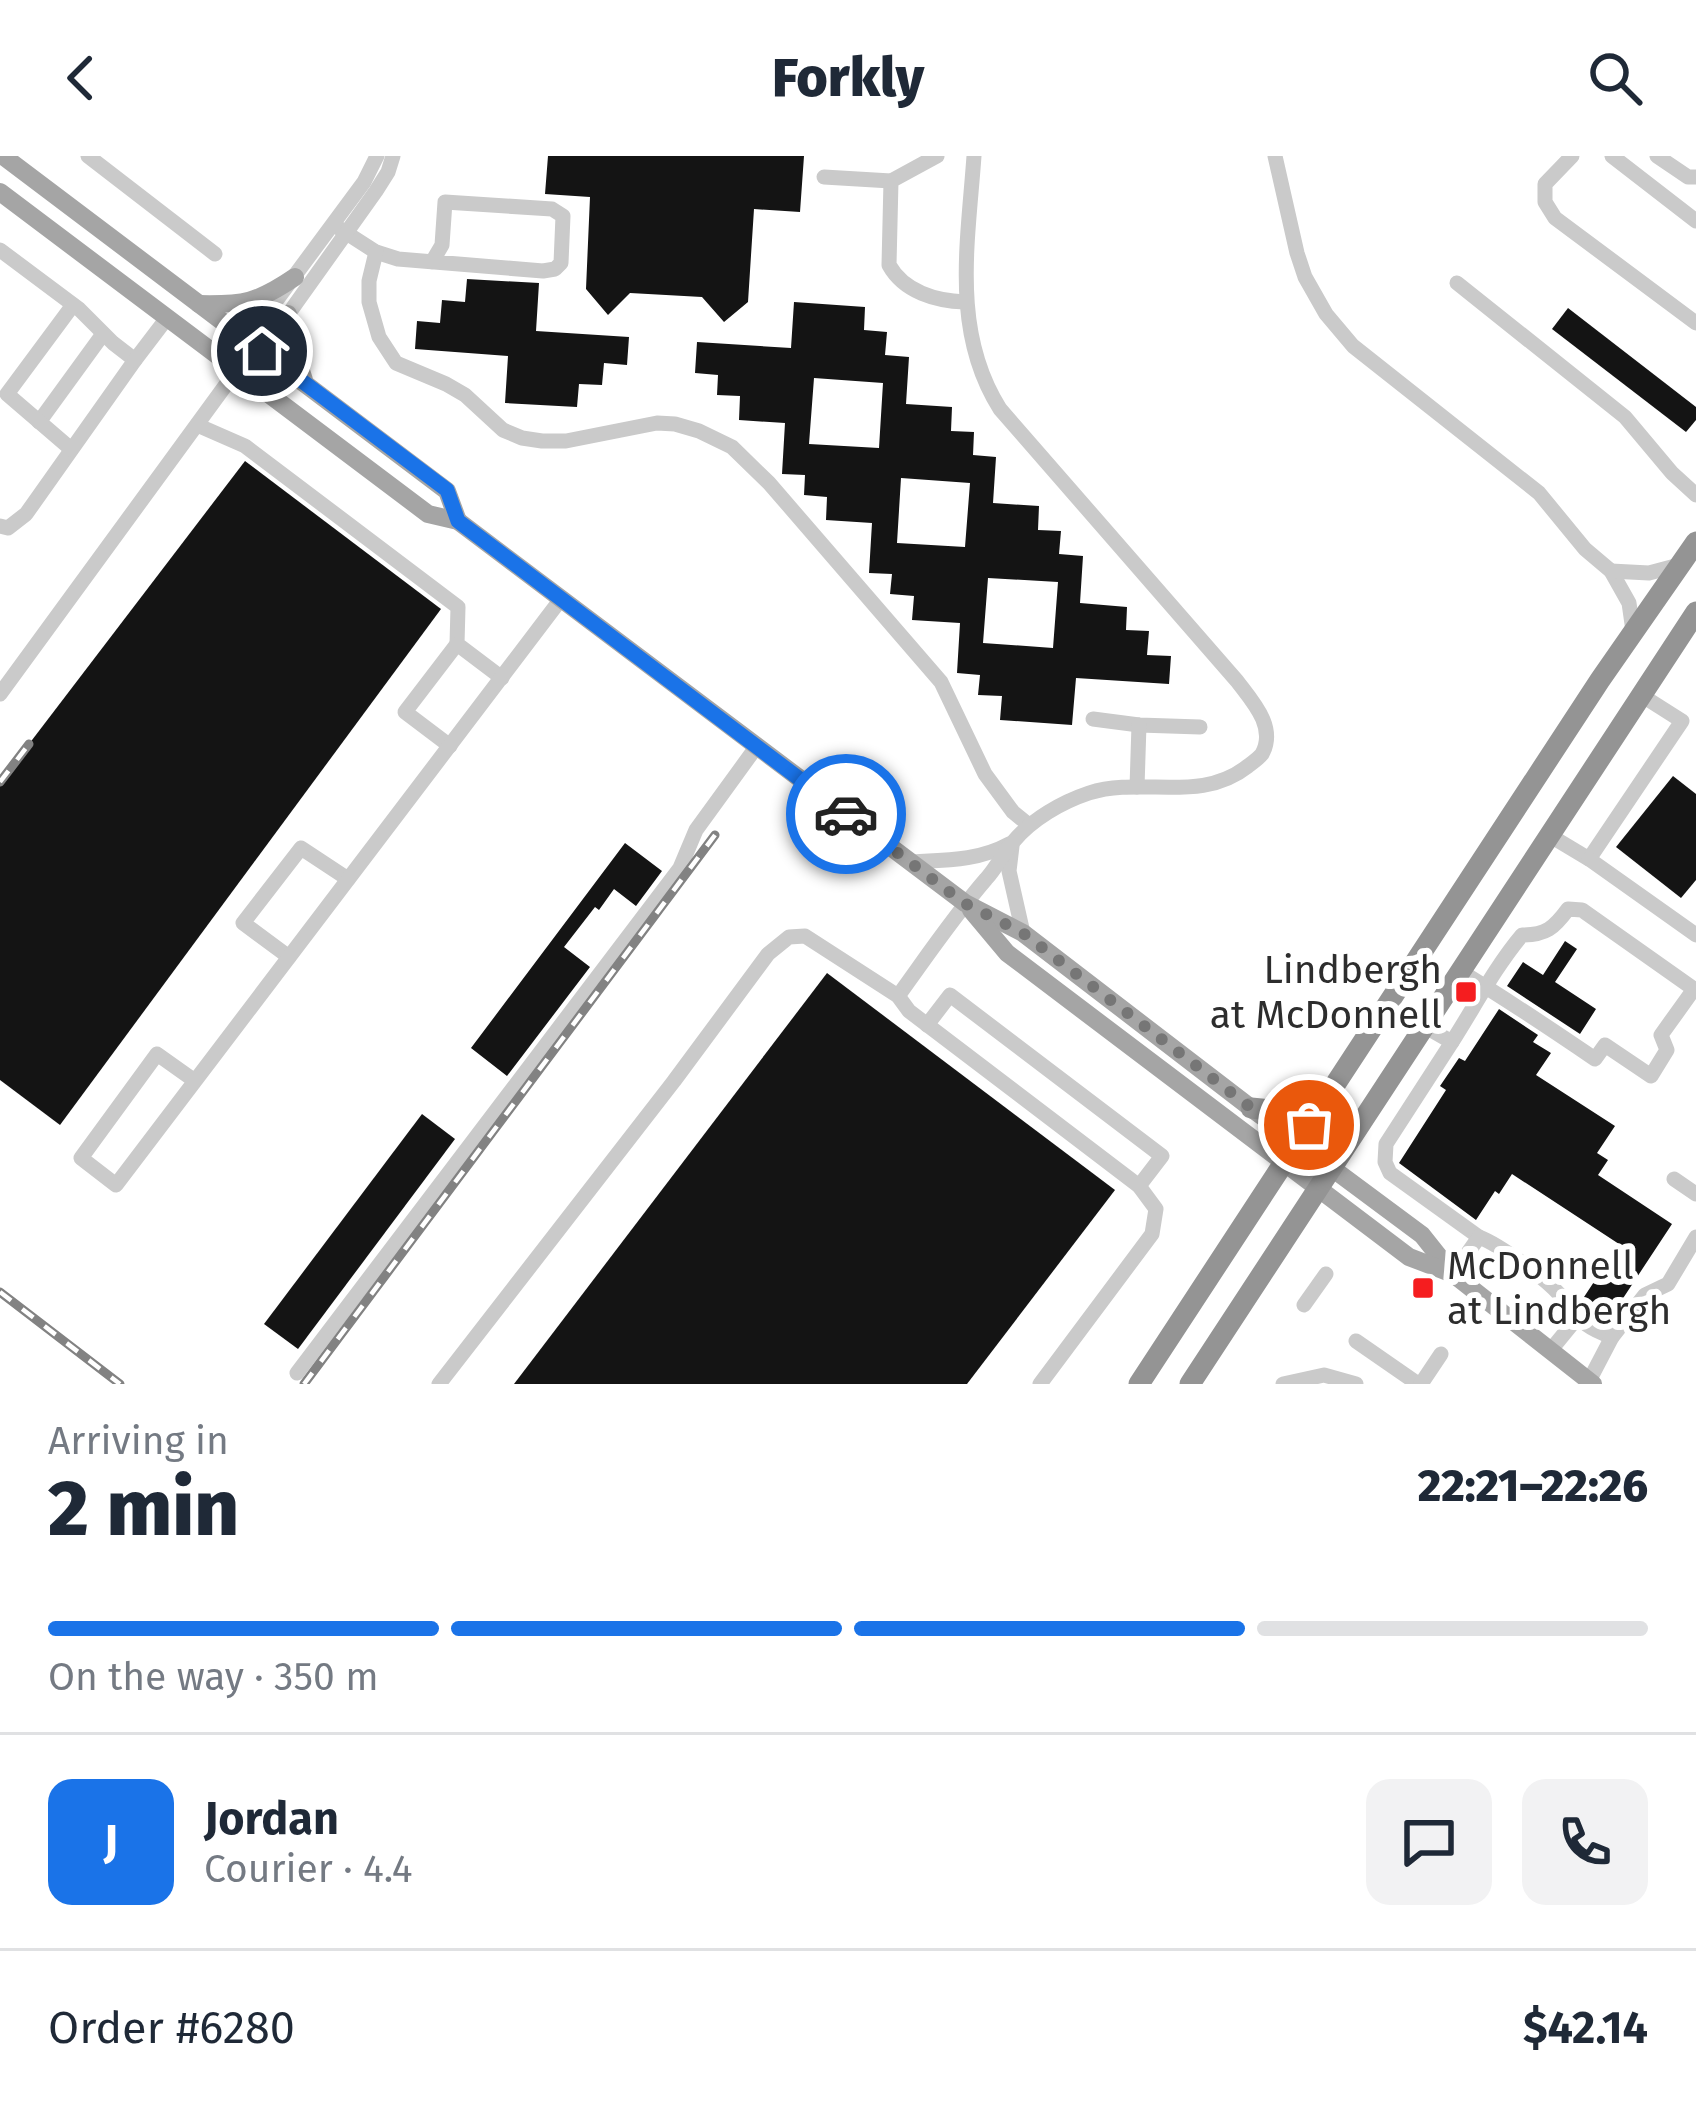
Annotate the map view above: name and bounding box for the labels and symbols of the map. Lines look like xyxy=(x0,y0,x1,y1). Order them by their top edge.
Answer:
pin xyxy=(211,300,313,402)
courier xyxy=(786,754,906,874)
place label: Lindbergh at McDonnell xyxy=(1210,947,1442,1038)
marker: Lindbergh at McDonnell xyxy=(1453,979,1479,1005)
pin xyxy=(1258,1074,1360,1176)
place label: McDonnell at Lindbergh xyxy=(1447,1243,1671,1334)
marker: McDonnell at Lindbergh xyxy=(1410,1275,1436,1301)

